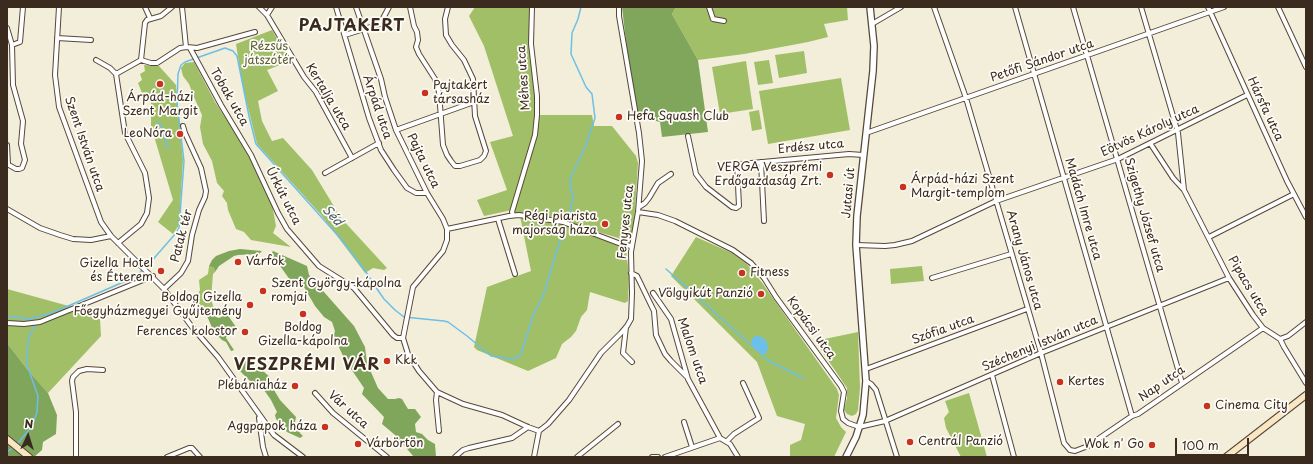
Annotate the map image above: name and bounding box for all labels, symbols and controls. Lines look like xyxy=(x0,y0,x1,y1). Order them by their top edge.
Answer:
district label: PAJTAKERT xyxy=(300,17,404,37)
street label: Petőfi Sándor utca xyxy=(988,37,1096,85)
park label: Rézsűs játszótér xyxy=(244,40,294,68)
street label: Méhes utca xyxy=(515,45,533,111)
street label: Kertalja utca xyxy=(303,61,353,133)
street label: Tobak utca xyxy=(207,65,251,129)
street label: Árpád utca xyxy=(359,73,395,141)
street label: Hársfa utca xyxy=(1244,75,1286,143)
marker: Árpád-házi Szent Margit xyxy=(155,79,165,89)
place label: Pajtakert társasház xyxy=(433,79,490,107)
marker: Pajtakert társasház xyxy=(420,88,430,98)
place label: Árpád-házi Szent Margit xyxy=(122,91,198,119)
street label: Szent István utca xyxy=(61,94,107,194)
street label: Eötvös Károly utca xyxy=(1099,102,1201,160)
place label: Hefa Squash Club xyxy=(627,110,729,124)
marker: Hefa Squash Club xyxy=(614,112,624,122)
place label: LeoNóra xyxy=(124,127,172,141)
marker: LeoNóra xyxy=(175,129,185,139)
street label: Pajta utca xyxy=(404,131,442,191)
street label: Erdész utca xyxy=(777,137,845,157)
street label: Madách Imre utca xyxy=(1062,156,1104,262)
street label: Szigethy József utca xyxy=(1121,156,1167,274)
place label: VERGA Veszprémi Erdőgazdaság Zrt. xyxy=(715,161,822,189)
street label: Úrkút utca xyxy=(262,165,304,227)
street label: Jutasi út xyxy=(840,167,858,219)
marker: VERGA Veszprémi Erdőgazdaság Zrt. xyxy=(825,170,835,180)
place label: Árpád-házi Szent Margit-templom xyxy=(911,173,1014,201)
marker: Árpád-házi Szent Margit-templom xyxy=(898,182,908,192)
street label: Fenyves utca xyxy=(615,184,637,260)
water label: Séd xyxy=(319,202,345,230)
street label: Patak tér xyxy=(168,208,196,264)
street label: Arany János utca xyxy=(1003,208,1045,312)
place label: Régi piarista majorság háza xyxy=(512,210,597,238)
marker: Régi piarista majorság háza xyxy=(600,219,610,229)
street label: Pipacs utca xyxy=(1225,254,1271,318)
place label: Várfok xyxy=(246,255,285,269)
place label: Gizella Hotel és Étterem xyxy=(80,257,153,285)
marker: Várfok xyxy=(233,257,243,267)
marker: Gizella Hotel és Étterem xyxy=(156,266,166,276)
place label: Fitness xyxy=(750,266,789,280)
marker: Fitness xyxy=(737,268,747,278)
place label: Szent György-kápolna romjai xyxy=(271,277,402,305)
marker: Szent György-kápolna romjai xyxy=(258,286,268,296)
place label: Völgyikút Panzió xyxy=(658,287,753,301)
marker: Völgyikút Panzió xyxy=(756,289,766,299)
place label: Boldog Gizella Főegyházmegyei Gyűjtemény xyxy=(73,291,242,319)
street label: Kopácsi utca xyxy=(783,294,839,362)
marker: Boldog Gizella Főegyházmegyei Gyűjtemény xyxy=(245,300,255,310)
marker: Boldog Gizella-kápolna xyxy=(298,309,308,319)
street label: Szófia utca xyxy=(910,312,976,348)
street label: Széchenyi István utca xyxy=(980,313,1100,375)
street label: Malom utca xyxy=(674,316,710,386)
place label: Boldog Gizella-kápolna xyxy=(258,321,348,349)
place label: Ferences kolostor xyxy=(136,325,237,339)
marker: Ferences kolostor xyxy=(240,327,250,337)
place label: Kkk xyxy=(395,354,418,368)
district label: VESZPRÉMI VÁR xyxy=(234,356,380,376)
marker: Kkk xyxy=(382,356,392,366)
street label: Nap utca xyxy=(1136,363,1188,405)
place label: Kertes xyxy=(1068,375,1104,389)
marker: Kertes xyxy=(1055,377,1065,387)
place label: Plébániaház xyxy=(218,379,287,393)
marker: Plébániaház xyxy=(290,381,300,391)
street label: Vár utca xyxy=(325,388,371,432)
place label: Cinema City xyxy=(1215,399,1288,413)
marker: Cinema City xyxy=(1202,401,1212,411)
text: N xyxy=(24,415,34,432)
north arrow xyxy=(8,416,48,456)
place label: Aggpapok háza xyxy=(227,420,317,434)
marker: Aggpapok háza xyxy=(320,422,330,432)
scale bar xyxy=(1177,430,1251,456)
place label: Centrál Panzió xyxy=(918,435,1003,449)
text: 100 m xyxy=(1182,436,1219,454)
place label: Várbörtön xyxy=(366,437,423,451)
marker: Centrál Panzió xyxy=(905,437,915,447)
place label: Wok n' Go xyxy=(1084,438,1144,452)
marker: Várbörtön xyxy=(353,439,363,449)
marker: Wok n' Go xyxy=(1147,440,1157,450)

